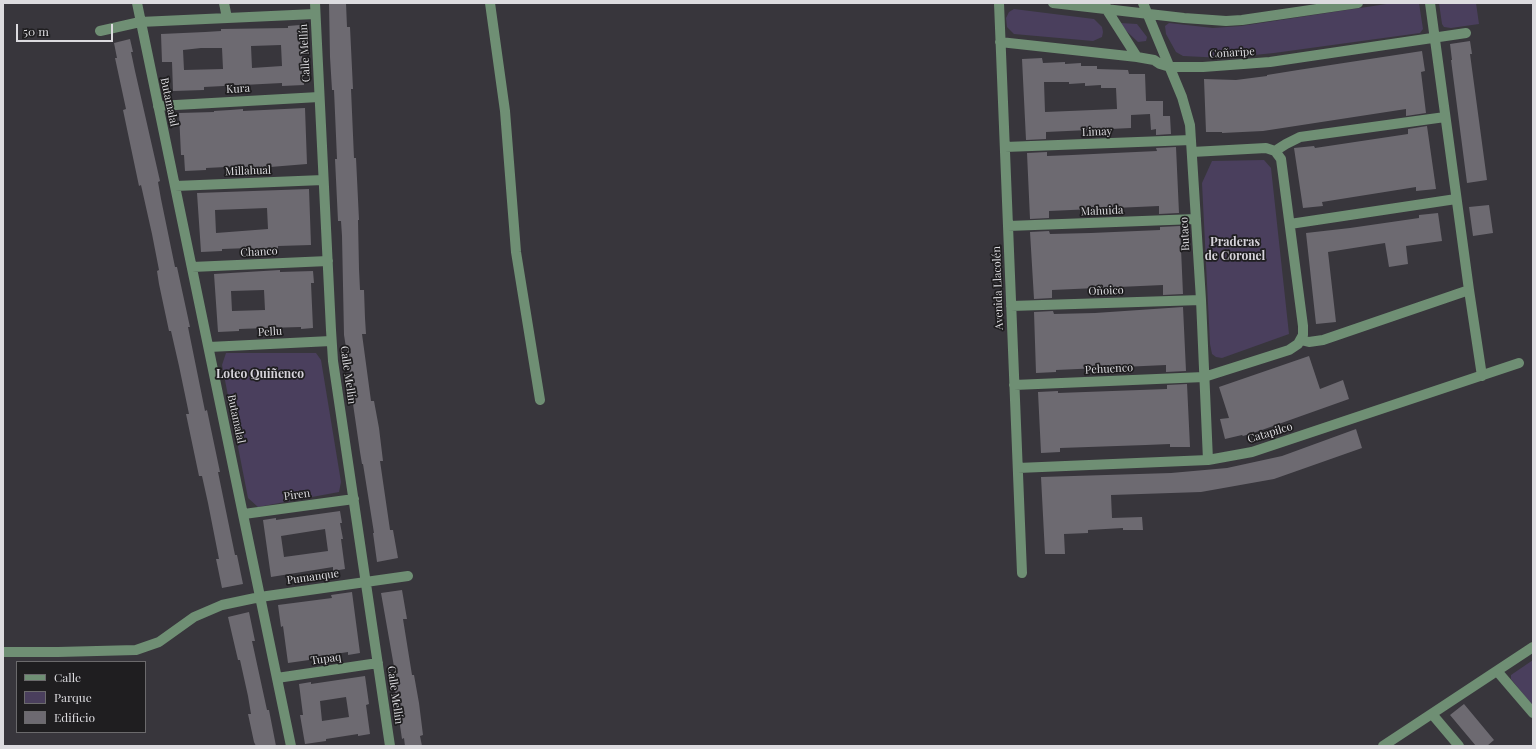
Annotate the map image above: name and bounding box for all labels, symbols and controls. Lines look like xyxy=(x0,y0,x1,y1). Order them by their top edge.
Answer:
scale bar xyxy=(18,16,115,42)
text: 50 m xyxy=(23,23,49,39)
street label: Calle Mellín xyxy=(297,23,313,83)
street label: Coñaripe xyxy=(1209,45,1255,61)
street label: Butamalal xyxy=(157,76,181,128)
street label: Kura xyxy=(226,82,250,96)
street label: Limay xyxy=(1082,125,1112,139)
street label: Millahual xyxy=(225,164,271,178)
street label: Mahuida xyxy=(1080,204,1124,218)
street label: Butaco xyxy=(1178,217,1192,251)
district label: Praderas de Coronel xyxy=(1205,235,1265,263)
street label: Chanco xyxy=(240,244,278,260)
street label: Avenida Llacolén xyxy=(990,246,1006,330)
street label: Oñoico xyxy=(1088,284,1124,298)
street label: Pellu xyxy=(257,325,283,339)
street label: Calle Mellín xyxy=(337,345,359,405)
street label: Pehuenco xyxy=(1085,361,1133,377)
district label: Loteo Quiñenco xyxy=(216,367,304,381)
street label: Butamalal xyxy=(224,393,248,445)
street label: Catapilco xyxy=(1246,420,1294,446)
street label: Piren xyxy=(283,487,311,503)
street label: Pumanque xyxy=(286,567,340,587)
street label: Tupaq xyxy=(310,650,342,668)
legend xyxy=(16,661,146,733)
street label: Calle Mellín xyxy=(384,665,406,725)
text: Calle xyxy=(54,669,81,685)
text: Parque xyxy=(54,689,92,705)
text: Edificio xyxy=(54,709,95,725)

